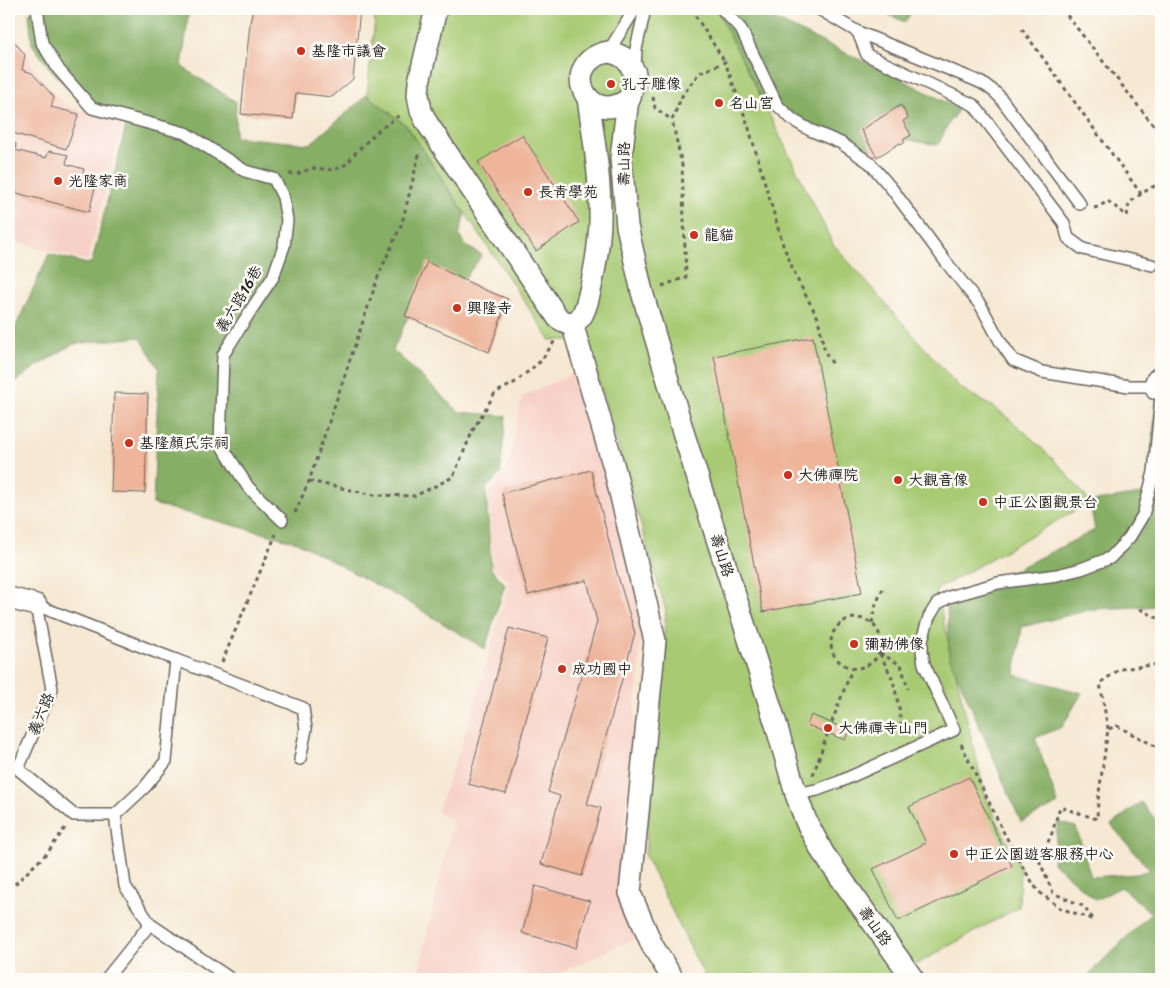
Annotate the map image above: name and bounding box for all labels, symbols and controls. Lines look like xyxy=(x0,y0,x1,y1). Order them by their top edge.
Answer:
place label: 基隆市議會 xyxy=(311,38,386,64)
marker: 基隆市議會 xyxy=(295,45,307,57)
place label: 孔子雕像 xyxy=(621,71,681,97)
marker: 孔子雕像 xyxy=(605,78,617,90)
place label: 名山宮 xyxy=(729,90,774,116)
marker: 名山宮 xyxy=(713,97,725,109)
street label: 壽山路 xyxy=(611,141,637,187)
place label: 光隆家商 xyxy=(68,168,128,194)
marker: 光隆家商 xyxy=(52,175,64,187)
place label: 長青學苑 xyxy=(538,179,598,205)
marker: 長青學苑 xyxy=(522,186,534,198)
place label: 龍貓 xyxy=(704,222,734,248)
marker: 龍貓 xyxy=(688,229,700,241)
street label: 義六路16巷 xyxy=(209,260,269,338)
place label: 興隆寺 xyxy=(467,295,512,321)
marker: 興隆寺 xyxy=(451,302,463,314)
place label: 基隆顏氏宗祠 xyxy=(139,430,229,456)
marker: 基隆顏氏宗祠 xyxy=(123,437,135,449)
place label: 大佛禪院 xyxy=(798,462,858,488)
place label: 大觀音像 xyxy=(908,467,968,493)
marker: 大佛禪院 xyxy=(782,469,794,481)
marker: 大觀音像 xyxy=(892,474,904,486)
place label: 中正公園觀景台 xyxy=(993,489,1098,515)
marker: 中正公園觀景台 xyxy=(977,496,989,508)
street label: 壽山路 xyxy=(703,530,741,580)
place label: 彌勒佛像 xyxy=(864,631,924,657)
marker: 彌勒佛像 xyxy=(848,638,860,650)
place label: 成功國中 xyxy=(572,656,632,682)
marker: 成功國中 xyxy=(556,663,568,675)
street label: 義六路 xyxy=(21,688,61,740)
place label: 大佛禪寺山門 xyxy=(838,715,928,741)
marker: 大佛禪寺山門 xyxy=(822,722,834,734)
place label: 中正公園遊客服務中心 xyxy=(964,841,1114,867)
marker: 中正公園遊客服務中心 xyxy=(948,848,960,860)
street label: 壽山路 xyxy=(851,900,899,952)

